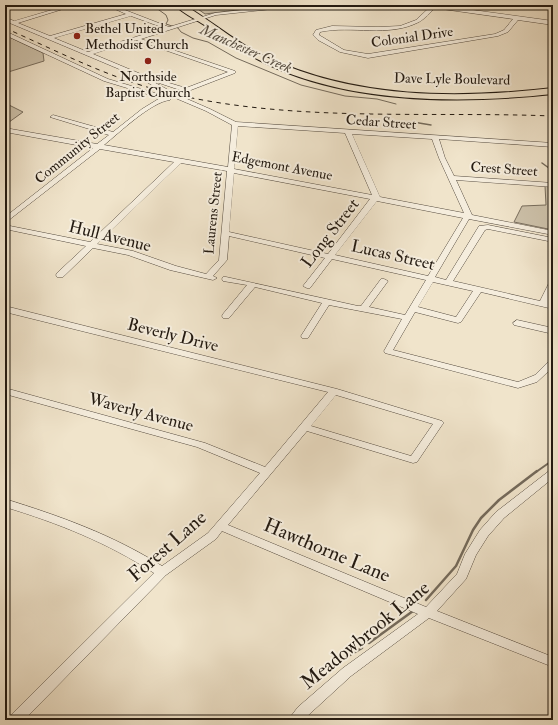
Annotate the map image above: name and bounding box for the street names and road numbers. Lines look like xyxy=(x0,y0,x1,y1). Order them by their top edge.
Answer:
street label: Colonial Drive xyxy=(370,23,454,51)
street label: Dave Lyle Boulevard xyxy=(394,69,510,90)
street label: Community Street xyxy=(31,108,124,188)
street label: Cedar Street xyxy=(345,111,417,133)
street label: Edgemont Avenue xyxy=(230,148,334,184)
street label: Crest Street xyxy=(470,158,539,180)
street label: Laurens Street xyxy=(200,170,226,255)
street label: Long Street xyxy=(296,194,364,272)
street label: Hull Avenue xyxy=(67,216,153,256)
street label: Lucas Street xyxy=(349,235,437,275)
street label: Beverly Drive xyxy=(125,314,221,357)
street label: Waverly Avenue xyxy=(85,388,196,437)
street label: Forest Lane xyxy=(122,505,212,587)
street label: Hawthorne Lane xyxy=(260,512,394,588)
street label: Meadowbrook Lane xyxy=(295,575,435,695)

